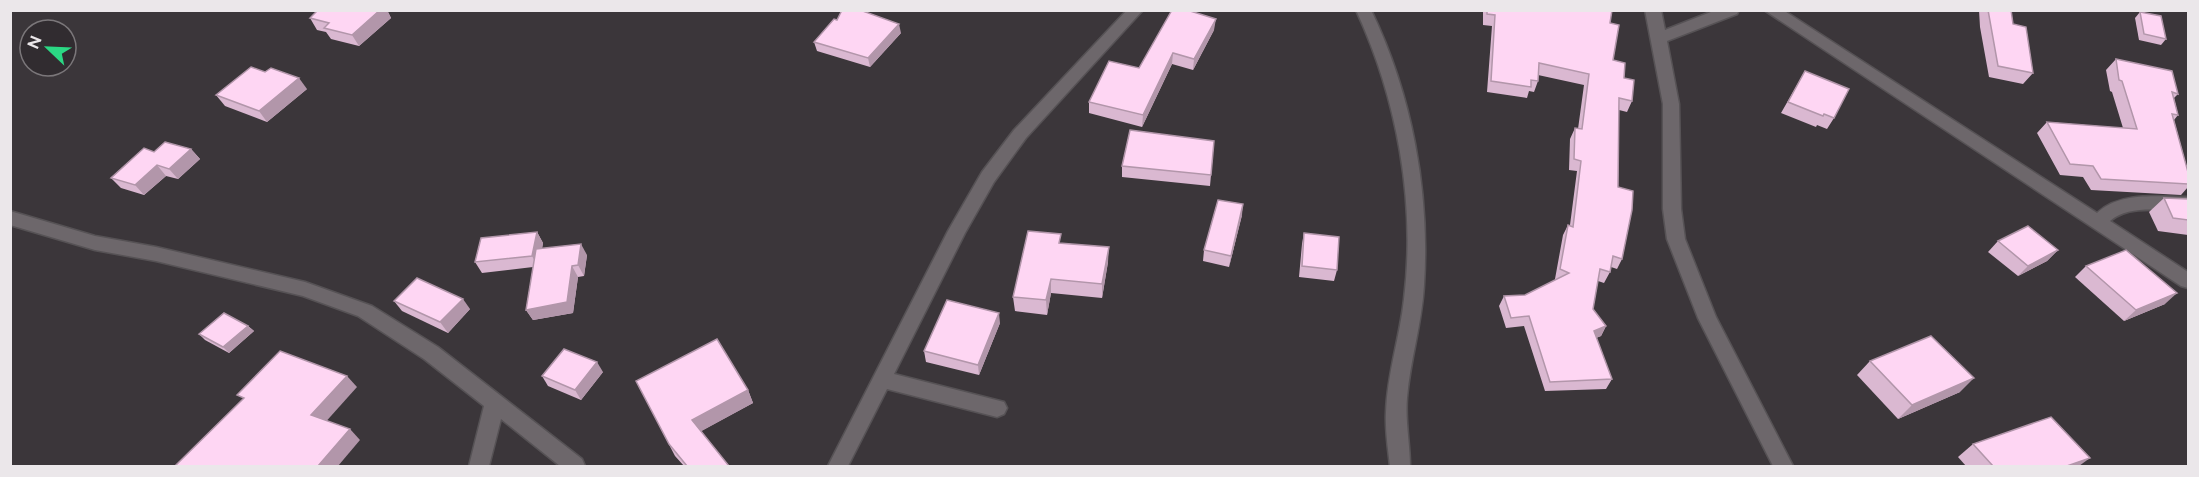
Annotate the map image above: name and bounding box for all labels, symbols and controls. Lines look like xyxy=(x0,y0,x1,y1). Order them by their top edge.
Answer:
north arrow xyxy=(18,18,78,78)
text: N xyxy=(24,33,46,52)

